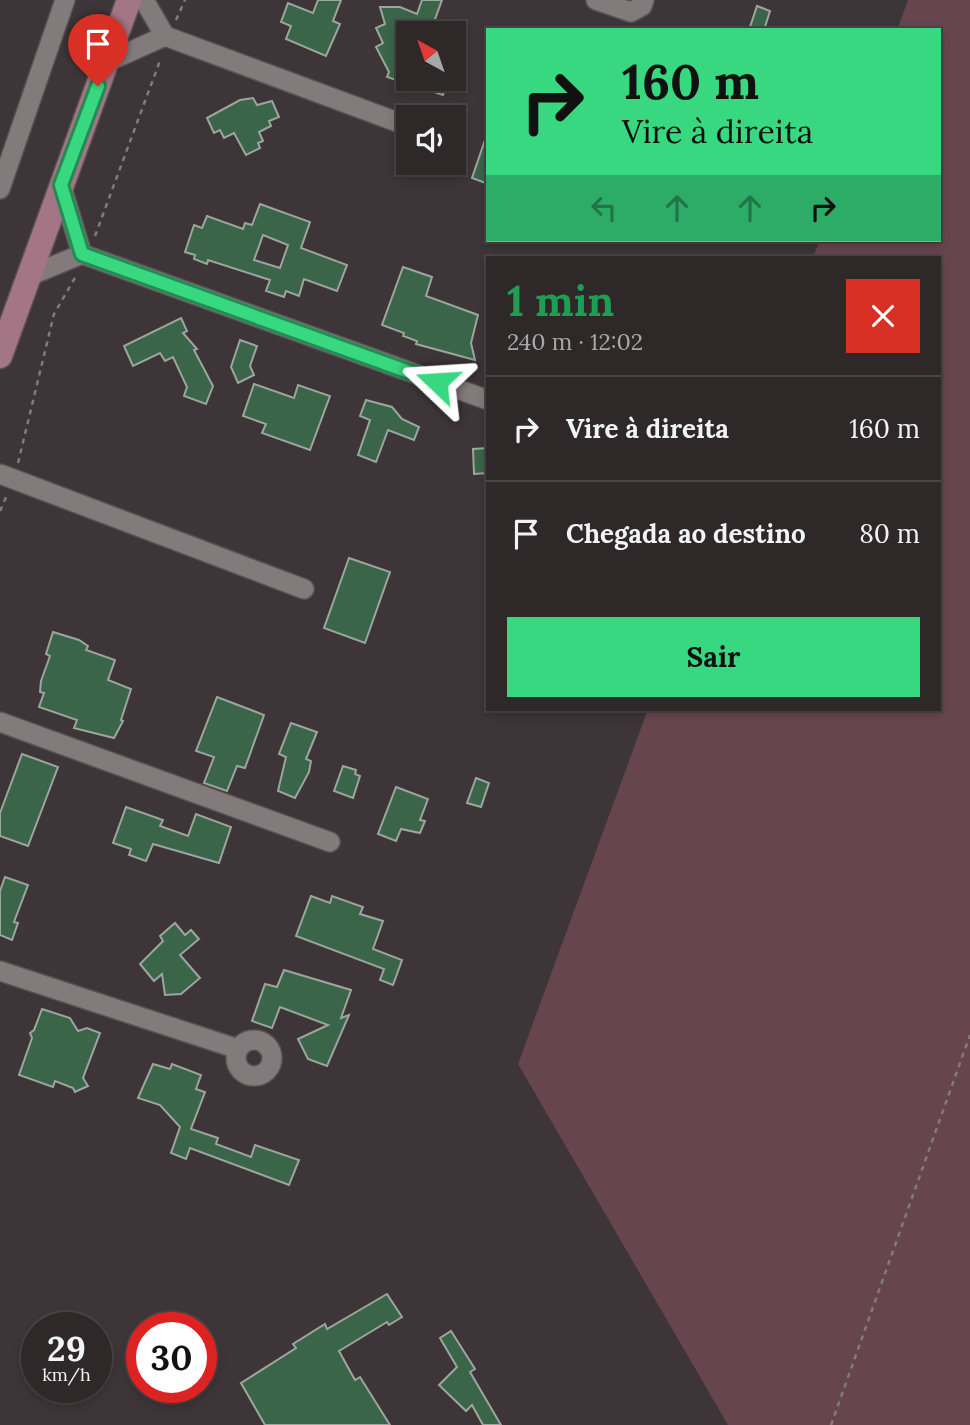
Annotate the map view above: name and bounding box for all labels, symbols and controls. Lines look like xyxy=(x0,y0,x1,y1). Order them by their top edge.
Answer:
pin xyxy=(68,14,128,86)
north arrow xyxy=(396,21,466,91)
map controls xyxy=(396,21,466,175)
icon: arrive xyxy=(79,25,117,63)
text: 160 m xyxy=(622,50,759,112)
icon: right xyxy=(507,56,598,147)
button: sound xyxy=(396,105,466,175)
text: Vire à direita xyxy=(622,111,813,152)
icon: left xyxy=(585,189,623,227)
icon: ahead xyxy=(658,189,696,227)
icon: ahead xyxy=(731,189,769,227)
icon: right xyxy=(804,189,842,227)
text: 1 min xyxy=(507,274,614,328)
button: close xyxy=(846,279,920,353)
text: 240 m · 12:02 xyxy=(507,327,643,356)
position arrow xyxy=(400,345,474,419)
icon: right xyxy=(507,410,545,448)
text: Vire à direita xyxy=(566,412,729,445)
text: 160 m xyxy=(849,412,920,445)
icon: arrive xyxy=(507,515,545,553)
text: Chegada ao destino xyxy=(566,517,806,550)
text: 80 m xyxy=(859,517,920,550)
button: Sair xyxy=(507,617,920,697)
speed limit sign: 30 xyxy=(126,1312,217,1403)
text: 29 xyxy=(47,1326,86,1371)
text: km/h xyxy=(42,1363,91,1386)

